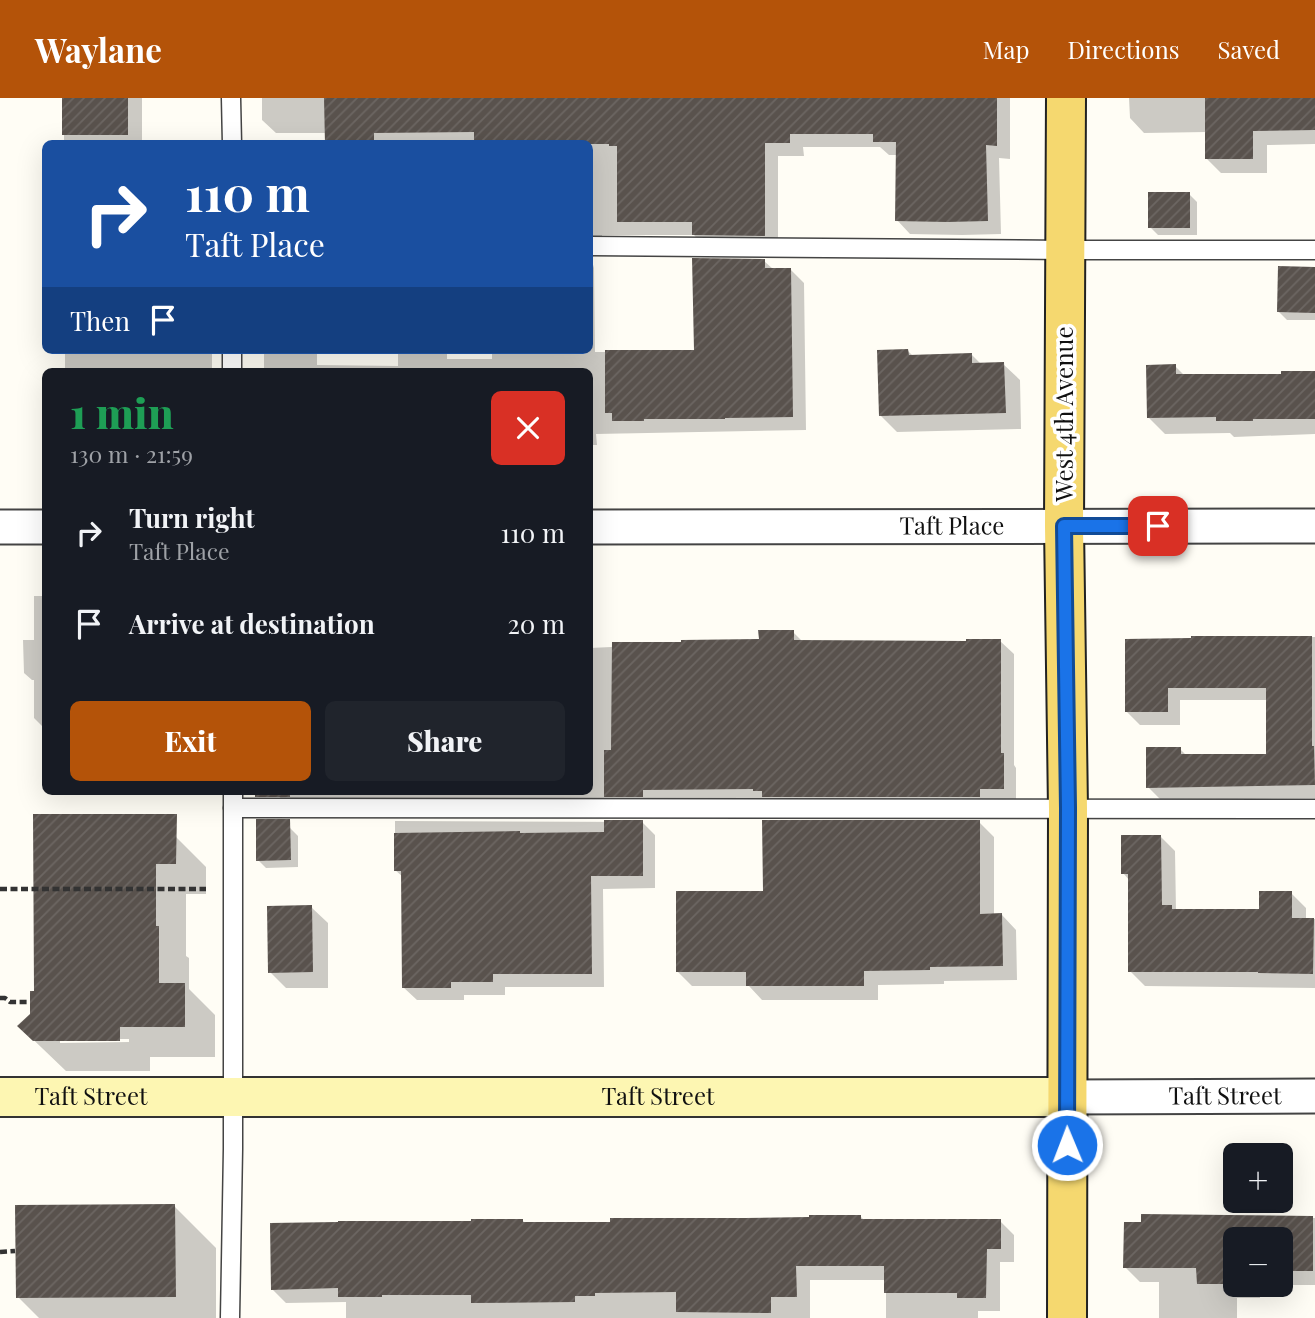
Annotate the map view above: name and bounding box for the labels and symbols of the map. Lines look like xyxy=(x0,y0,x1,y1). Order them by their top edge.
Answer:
street label: West 4th Avenue xyxy=(1047,326,1079,503)
pin xyxy=(1128,496,1188,556)
street label: Taft Place xyxy=(899,508,1005,541)
street label: Taft Street xyxy=(1168,1078,1282,1111)
street label: Taft Street xyxy=(34,1079,148,1111)
street label: Taft Street xyxy=(601,1079,715,1111)
position arrow xyxy=(1030,1108,1104,1182)

